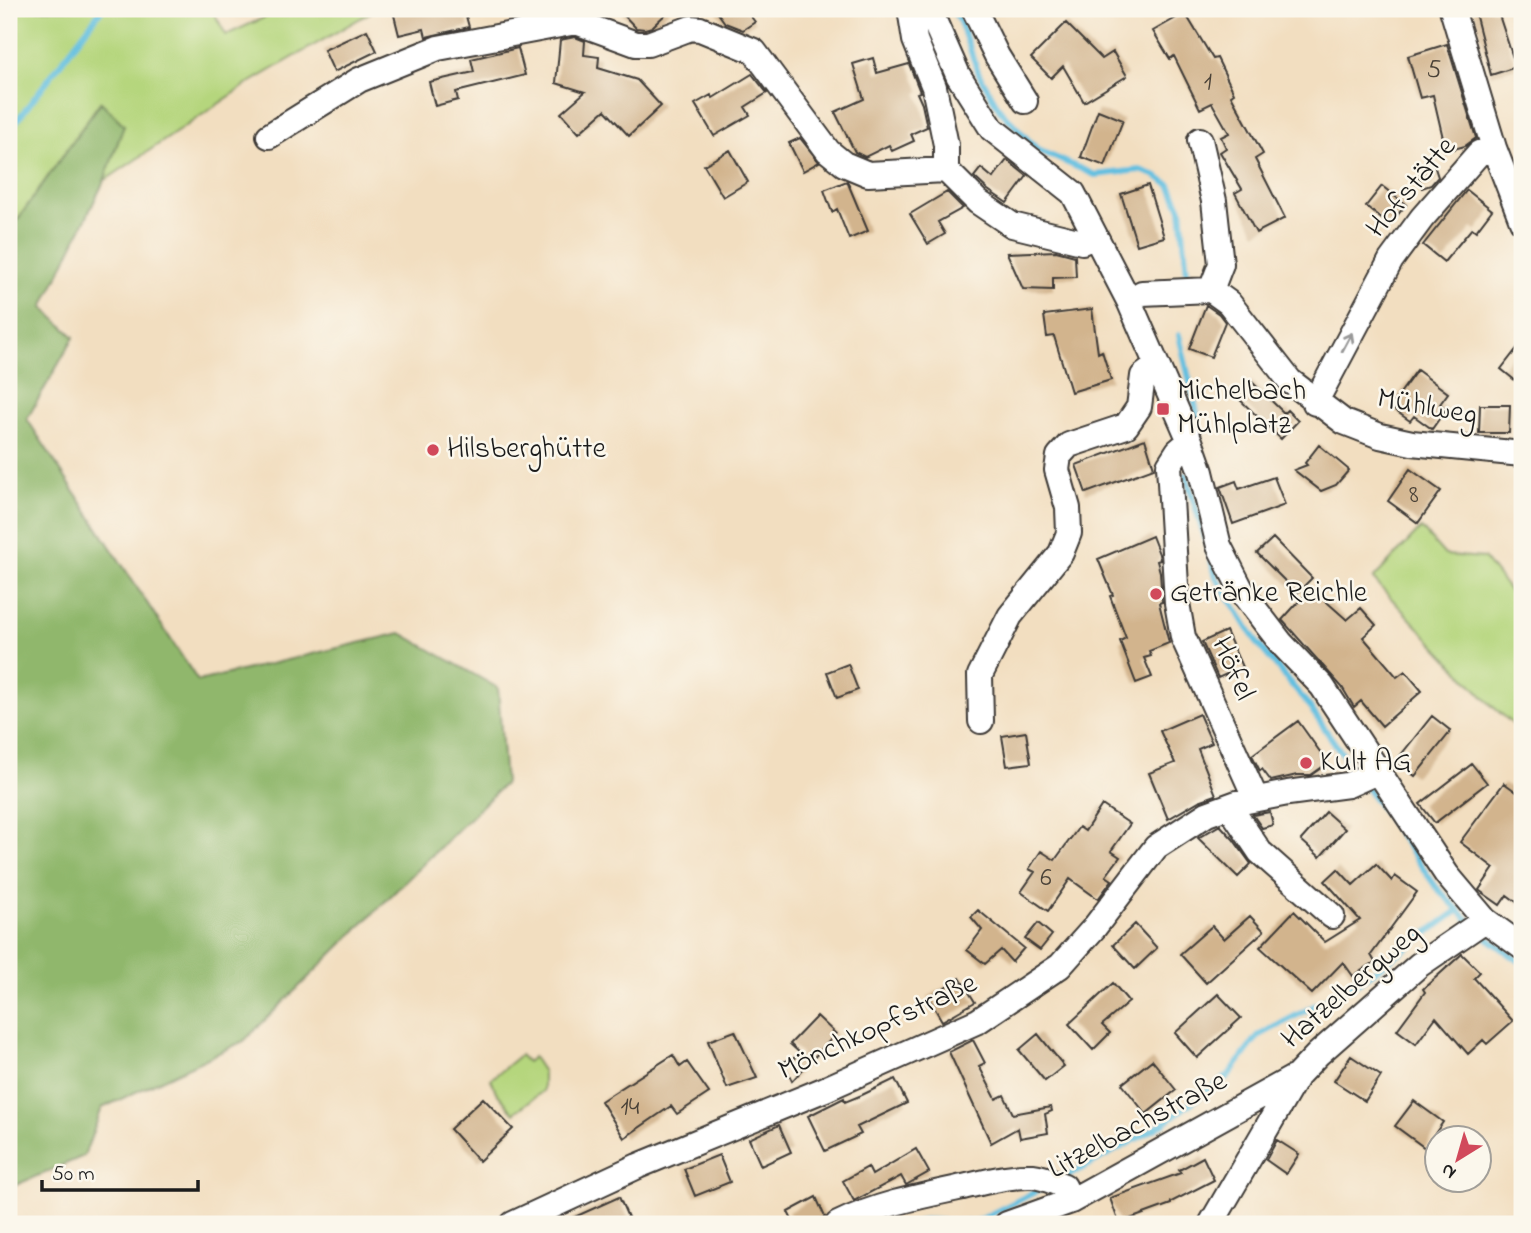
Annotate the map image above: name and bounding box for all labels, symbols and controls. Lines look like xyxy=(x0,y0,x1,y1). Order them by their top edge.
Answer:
house number: 5 xyxy=(1427,52,1442,90)
house number: 1 xyxy=(1204,64,1212,102)
street label: Hofstätte xyxy=(1356,127,1468,249)
one-way arrow xyxy=(1340,333,1354,353)
place label: Michelbach Mühlplatz xyxy=(1177,370,1306,448)
street label: Mühlweg xyxy=(1373,378,1481,438)
marker: Michelbach Mühlplatz xyxy=(1155,401,1171,417)
place label: Hilsberghütte xyxy=(447,428,606,472)
marker: Hilsberghütte xyxy=(425,442,441,458)
house number: 8 xyxy=(1409,477,1419,515)
place label: Getränke Reichle xyxy=(1170,572,1368,616)
marker: Getränke Reichle xyxy=(1148,586,1164,602)
street label: Höfel xyxy=(1199,630,1265,708)
place label: Kult AG xyxy=(1320,741,1412,785)
marker: Kult AG xyxy=(1298,755,1314,771)
house number: 6 xyxy=(1040,860,1052,898)
street label: Hatzelbergweg xyxy=(1272,913,1432,1061)
street label: Mönchkopfstraße xyxy=(771,962,985,1093)
street label: Litzelbachstraße xyxy=(1041,1060,1236,1192)
house number: 14 xyxy=(621,1089,640,1127)
north arrow xyxy=(1422,1124,1492,1194)
scale bar xyxy=(42,1149,198,1193)
text: N xyxy=(1436,1156,1463,1185)
text: 50 m xyxy=(52,1160,95,1190)

